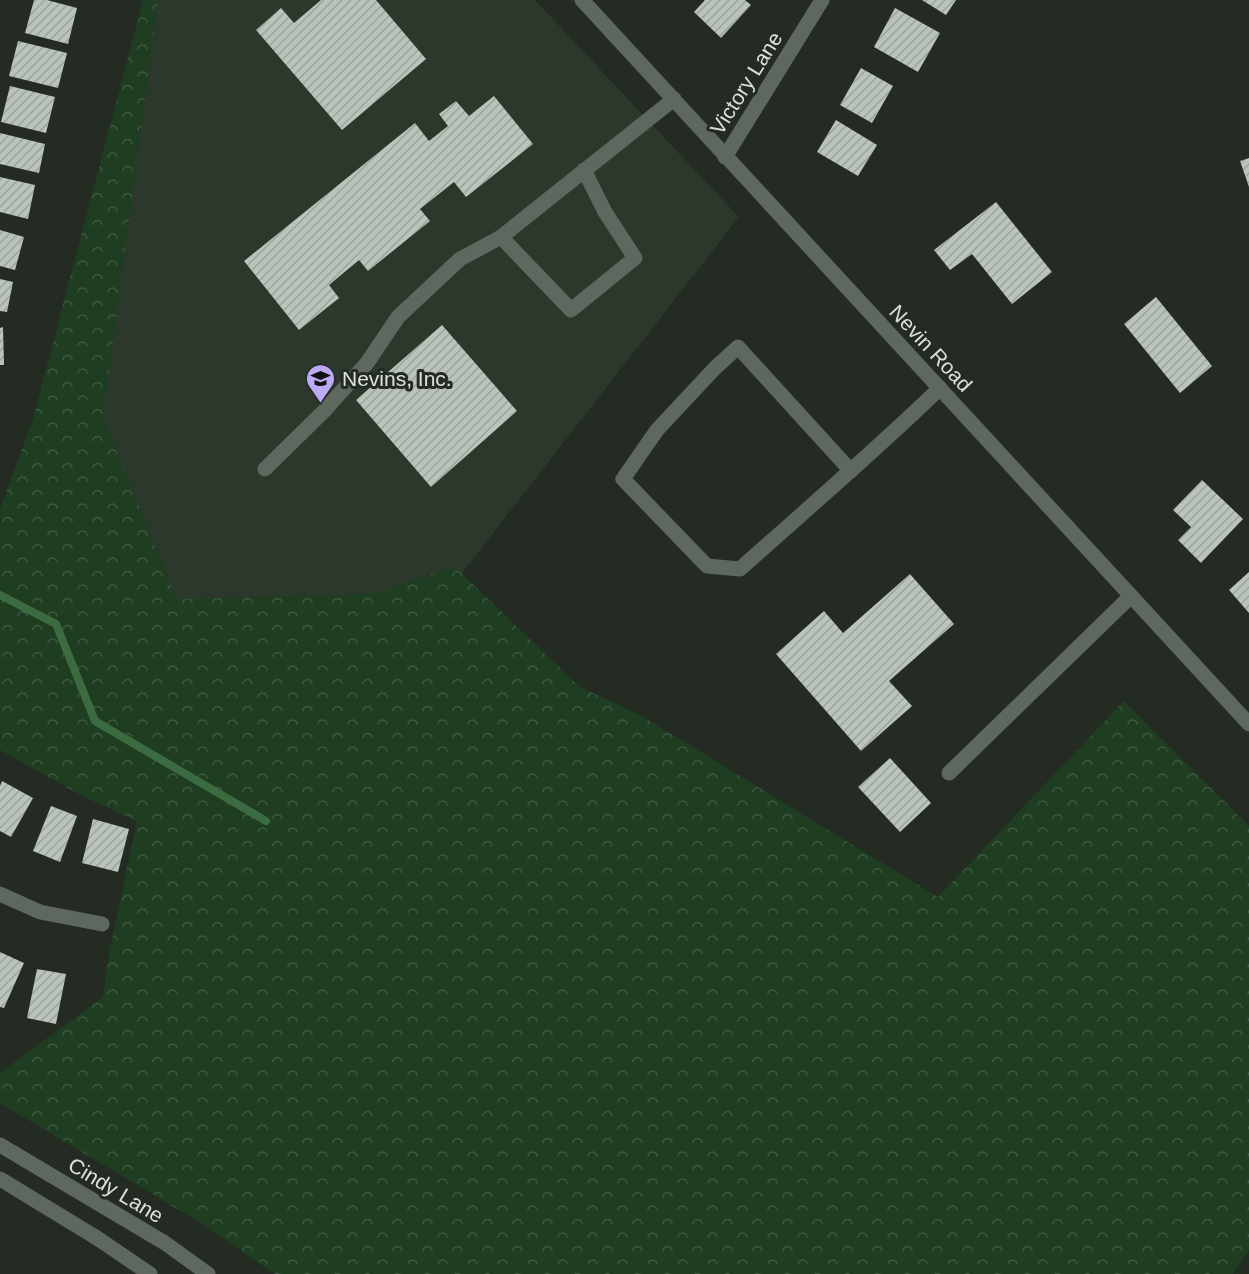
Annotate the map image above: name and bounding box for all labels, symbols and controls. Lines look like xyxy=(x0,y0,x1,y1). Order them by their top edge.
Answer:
street label: Victory Lane xyxy=(705,28,787,138)
street label: Nevin Road xyxy=(885,300,977,396)
school or university icon: Nevins, Inc. xyxy=(305,362,337,404)
place label: Nevins, Inc. xyxy=(342,367,452,390)
street label: Cindy Lane xyxy=(65,1153,167,1227)

